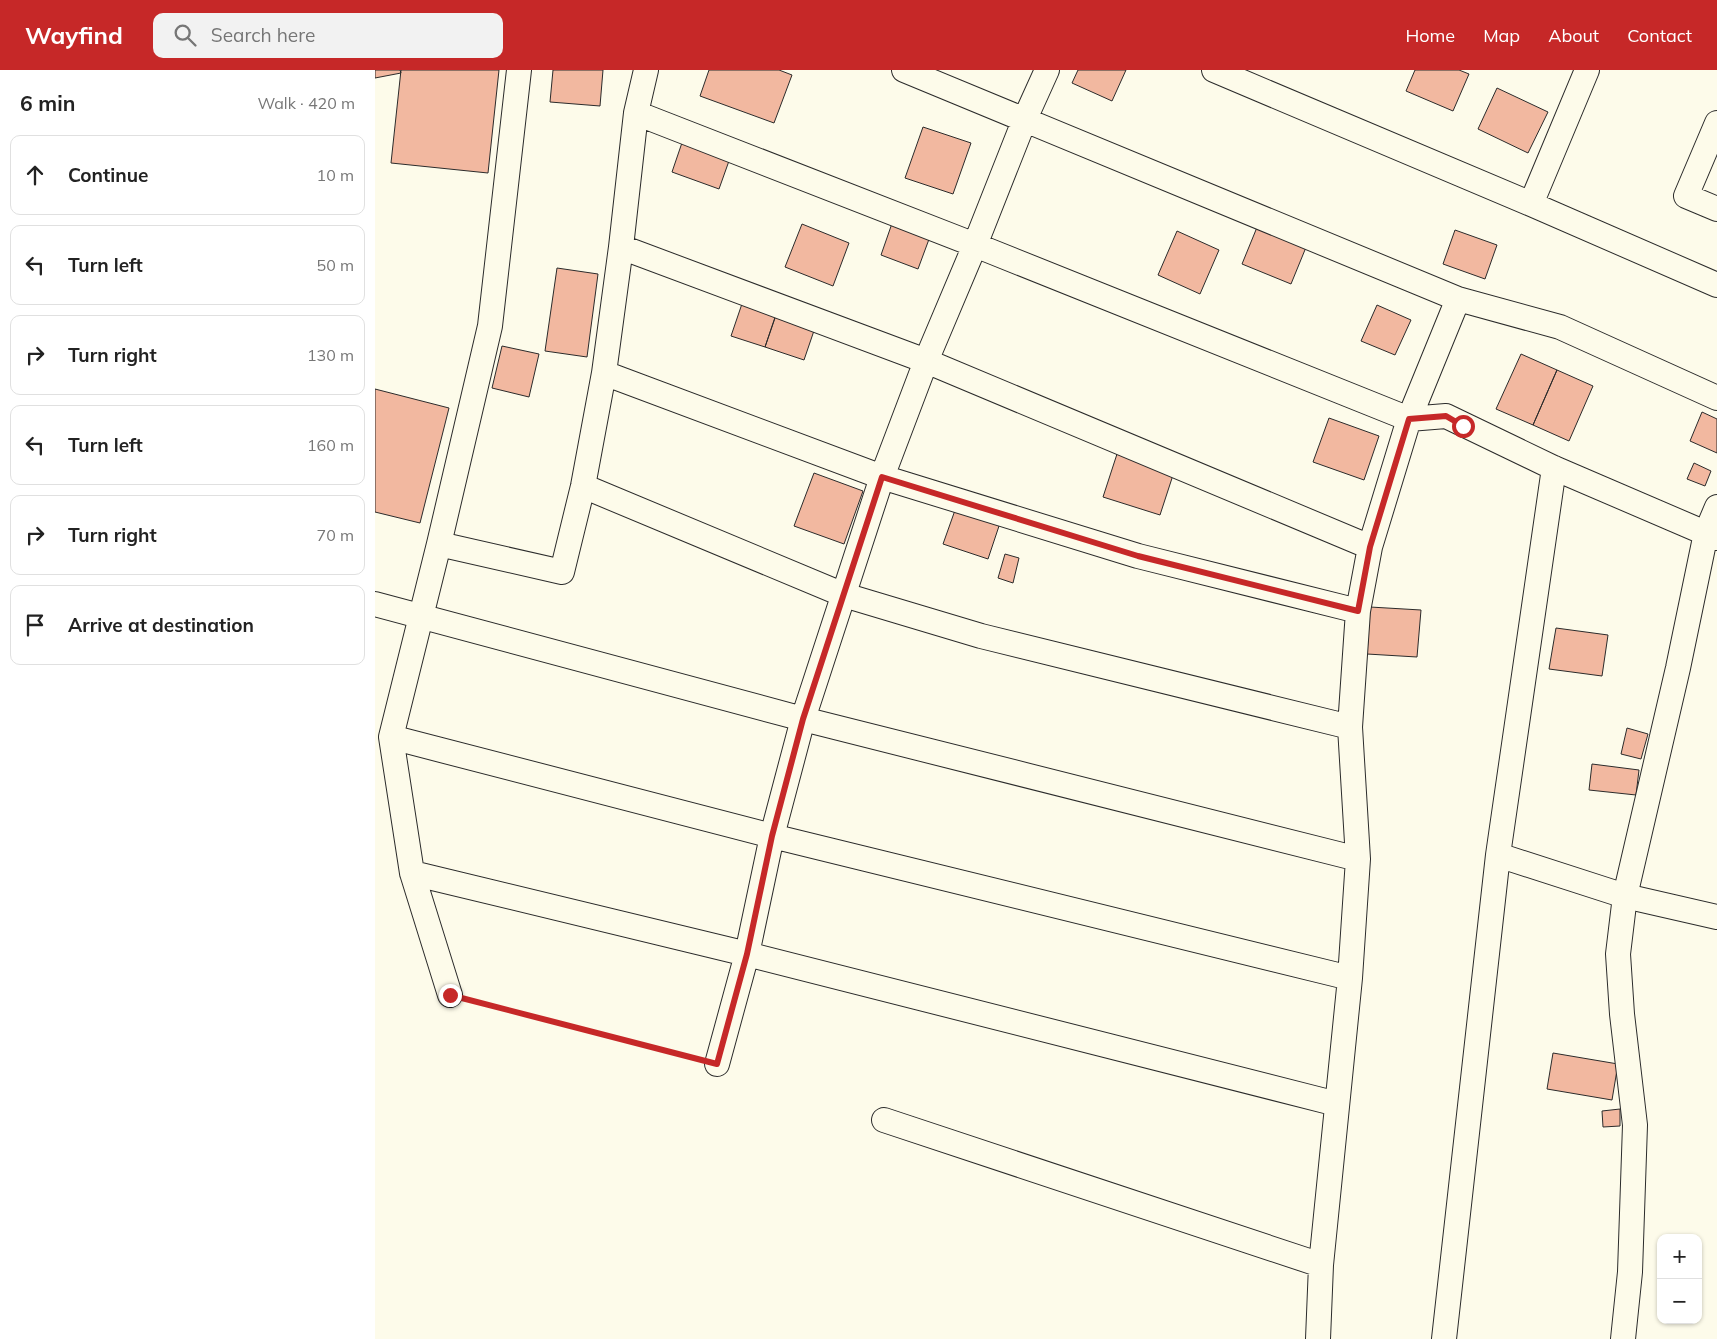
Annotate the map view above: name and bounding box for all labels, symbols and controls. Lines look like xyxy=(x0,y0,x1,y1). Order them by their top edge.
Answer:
search box xyxy=(153,13,503,58)
text: Wayfind xyxy=(25,20,123,50)
icon: search xyxy=(171,21,199,49)
text: Search here xyxy=(211,23,315,47)
text: Home xyxy=(1405,24,1455,47)
text: Map xyxy=(1483,24,1520,47)
text: About xyxy=(1548,24,1599,47)
text: Contact xyxy=(1627,24,1692,47)
text: 6 min xyxy=(20,90,75,116)
text: Walk · 420 m xyxy=(257,93,355,113)
icon: ahead xyxy=(21,161,49,189)
text: Continue xyxy=(68,163,148,187)
text: 10 m xyxy=(317,165,354,185)
icon: left xyxy=(21,251,49,279)
text: Turn left xyxy=(68,253,143,277)
text: 50 m xyxy=(317,255,354,275)
icon: right xyxy=(21,341,49,369)
text: Turn right xyxy=(68,343,157,367)
text: 130 m xyxy=(307,345,354,365)
route start xyxy=(1452,415,1475,438)
icon: left xyxy=(21,431,49,459)
text: Turn left xyxy=(68,433,143,457)
text: 160 m xyxy=(307,435,354,455)
icon: right xyxy=(21,521,49,549)
text: Turn right xyxy=(68,523,157,547)
text: 70 m xyxy=(317,525,354,545)
icon: arrive xyxy=(21,611,49,639)
text: Arrive at destination xyxy=(68,613,254,637)
route end xyxy=(439,984,462,1007)
map controls xyxy=(1657,1234,1702,1324)
button: + xyxy=(1657,1234,1702,1279)
button: − xyxy=(1657,1279,1702,1324)

